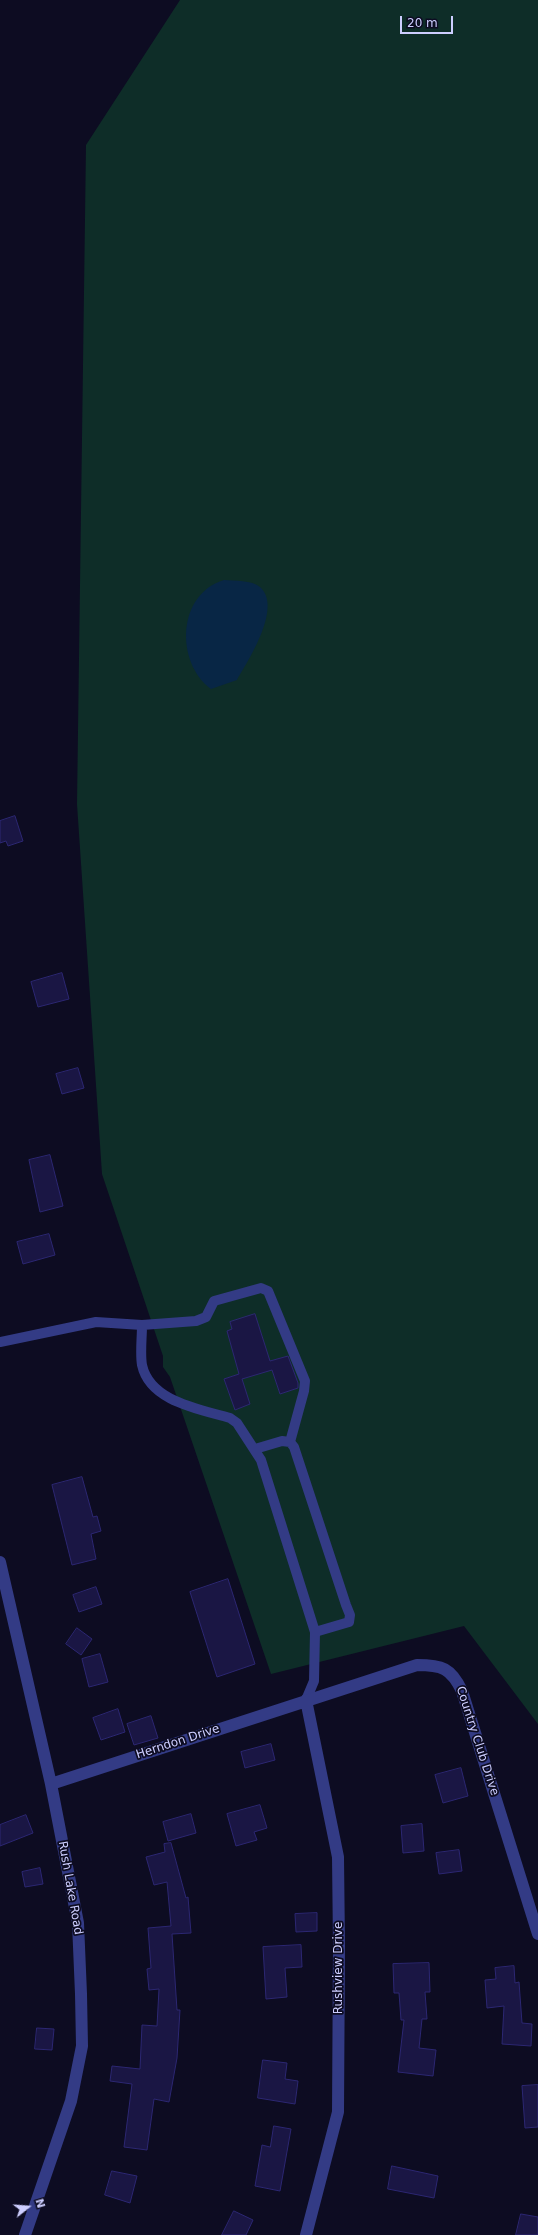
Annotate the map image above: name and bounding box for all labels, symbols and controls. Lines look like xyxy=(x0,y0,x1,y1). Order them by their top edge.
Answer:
scale bar xyxy=(402,8,455,34)
text: 20 m xyxy=(407,16,438,30)
street label: Country Club Drive xyxy=(453,1684,501,1798)
street label: Herndon Drive xyxy=(134,1722,222,1762)
street label: Rush Lake Road xyxy=(55,1840,85,1936)
street label: Rushview Drive xyxy=(332,1922,346,2014)
north arrow xyxy=(8,2187,48,2227)
text: N xyxy=(32,2197,48,2210)

